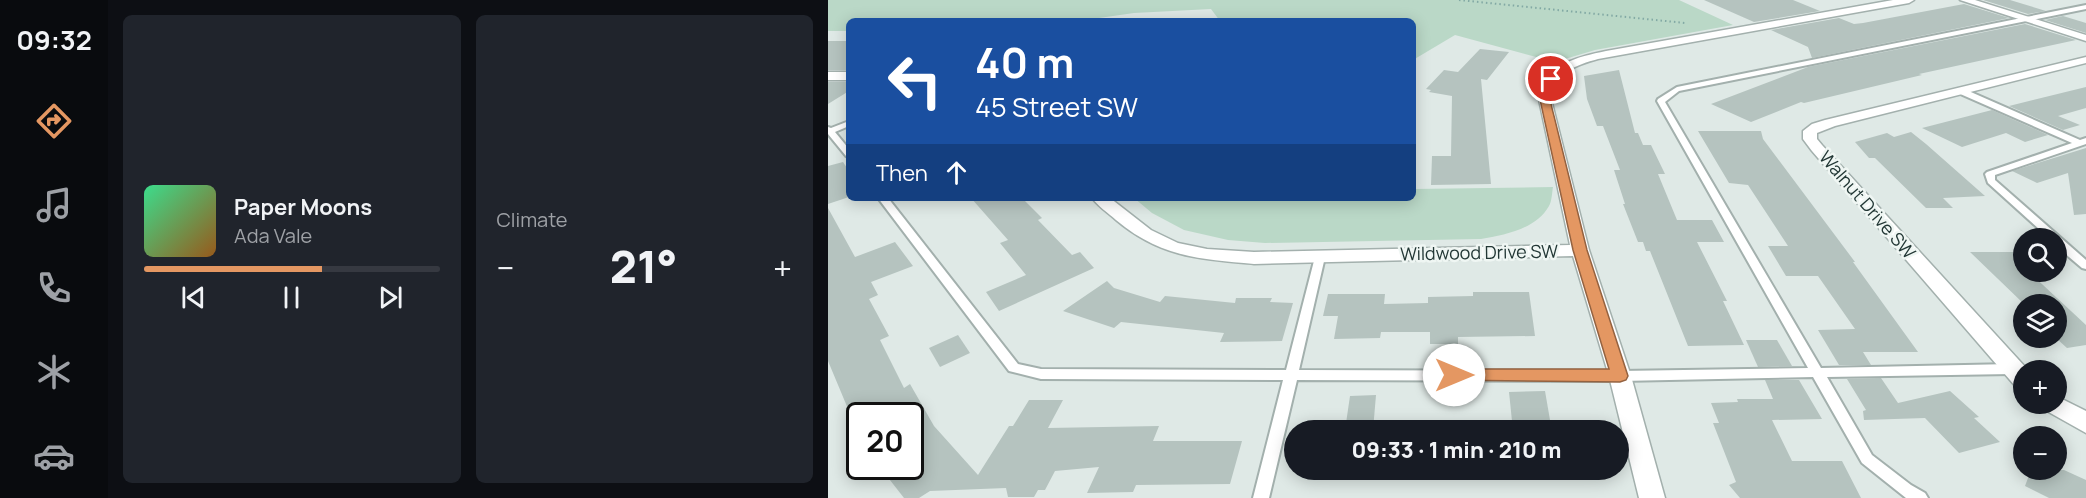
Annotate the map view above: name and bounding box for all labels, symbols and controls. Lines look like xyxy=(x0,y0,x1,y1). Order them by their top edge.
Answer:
text: 09:32 xyxy=(16,21,92,58)
text: 40 m xyxy=(975,33,1074,91)
icon: left xyxy=(876,42,954,120)
pin xyxy=(1525,53,1576,104)
icon: arrive xyxy=(1534,62,1567,95)
text: 45 Street SW xyxy=(975,88,1138,125)
icon: directions xyxy=(33,100,75,142)
street label: Walnut Drive SW xyxy=(1814,145,1921,264)
icon: ahead xyxy=(940,156,973,189)
text: Then xyxy=(876,158,928,188)
icon: music xyxy=(33,184,75,226)
text: Paper Moons xyxy=(234,192,372,222)
text: Climate xyxy=(497,206,568,233)
text: Ada Vale xyxy=(234,222,312,249)
map controls xyxy=(2013,228,2067,480)
button: search xyxy=(2013,228,2067,282)
text: 21° xyxy=(610,235,678,297)
street label: Wildwood Drive SW xyxy=(1400,239,1558,265)
text: − xyxy=(497,245,514,290)
text: + xyxy=(773,245,792,290)
icon: phone xyxy=(33,267,75,309)
icon: previous xyxy=(177,281,210,314)
icon: pause xyxy=(275,281,308,314)
icon: next xyxy=(374,281,407,314)
button: layers xyxy=(2013,294,2067,348)
position arrow xyxy=(1422,343,1486,407)
icon: climate xyxy=(33,351,75,393)
button: + xyxy=(2013,360,2067,414)
speed limit sign: 20 xyxy=(846,402,924,480)
button: − xyxy=(2013,426,2067,480)
icon: car xyxy=(33,435,75,477)
text: 09:33 · 1 min · 210 m xyxy=(1352,435,1562,465)

